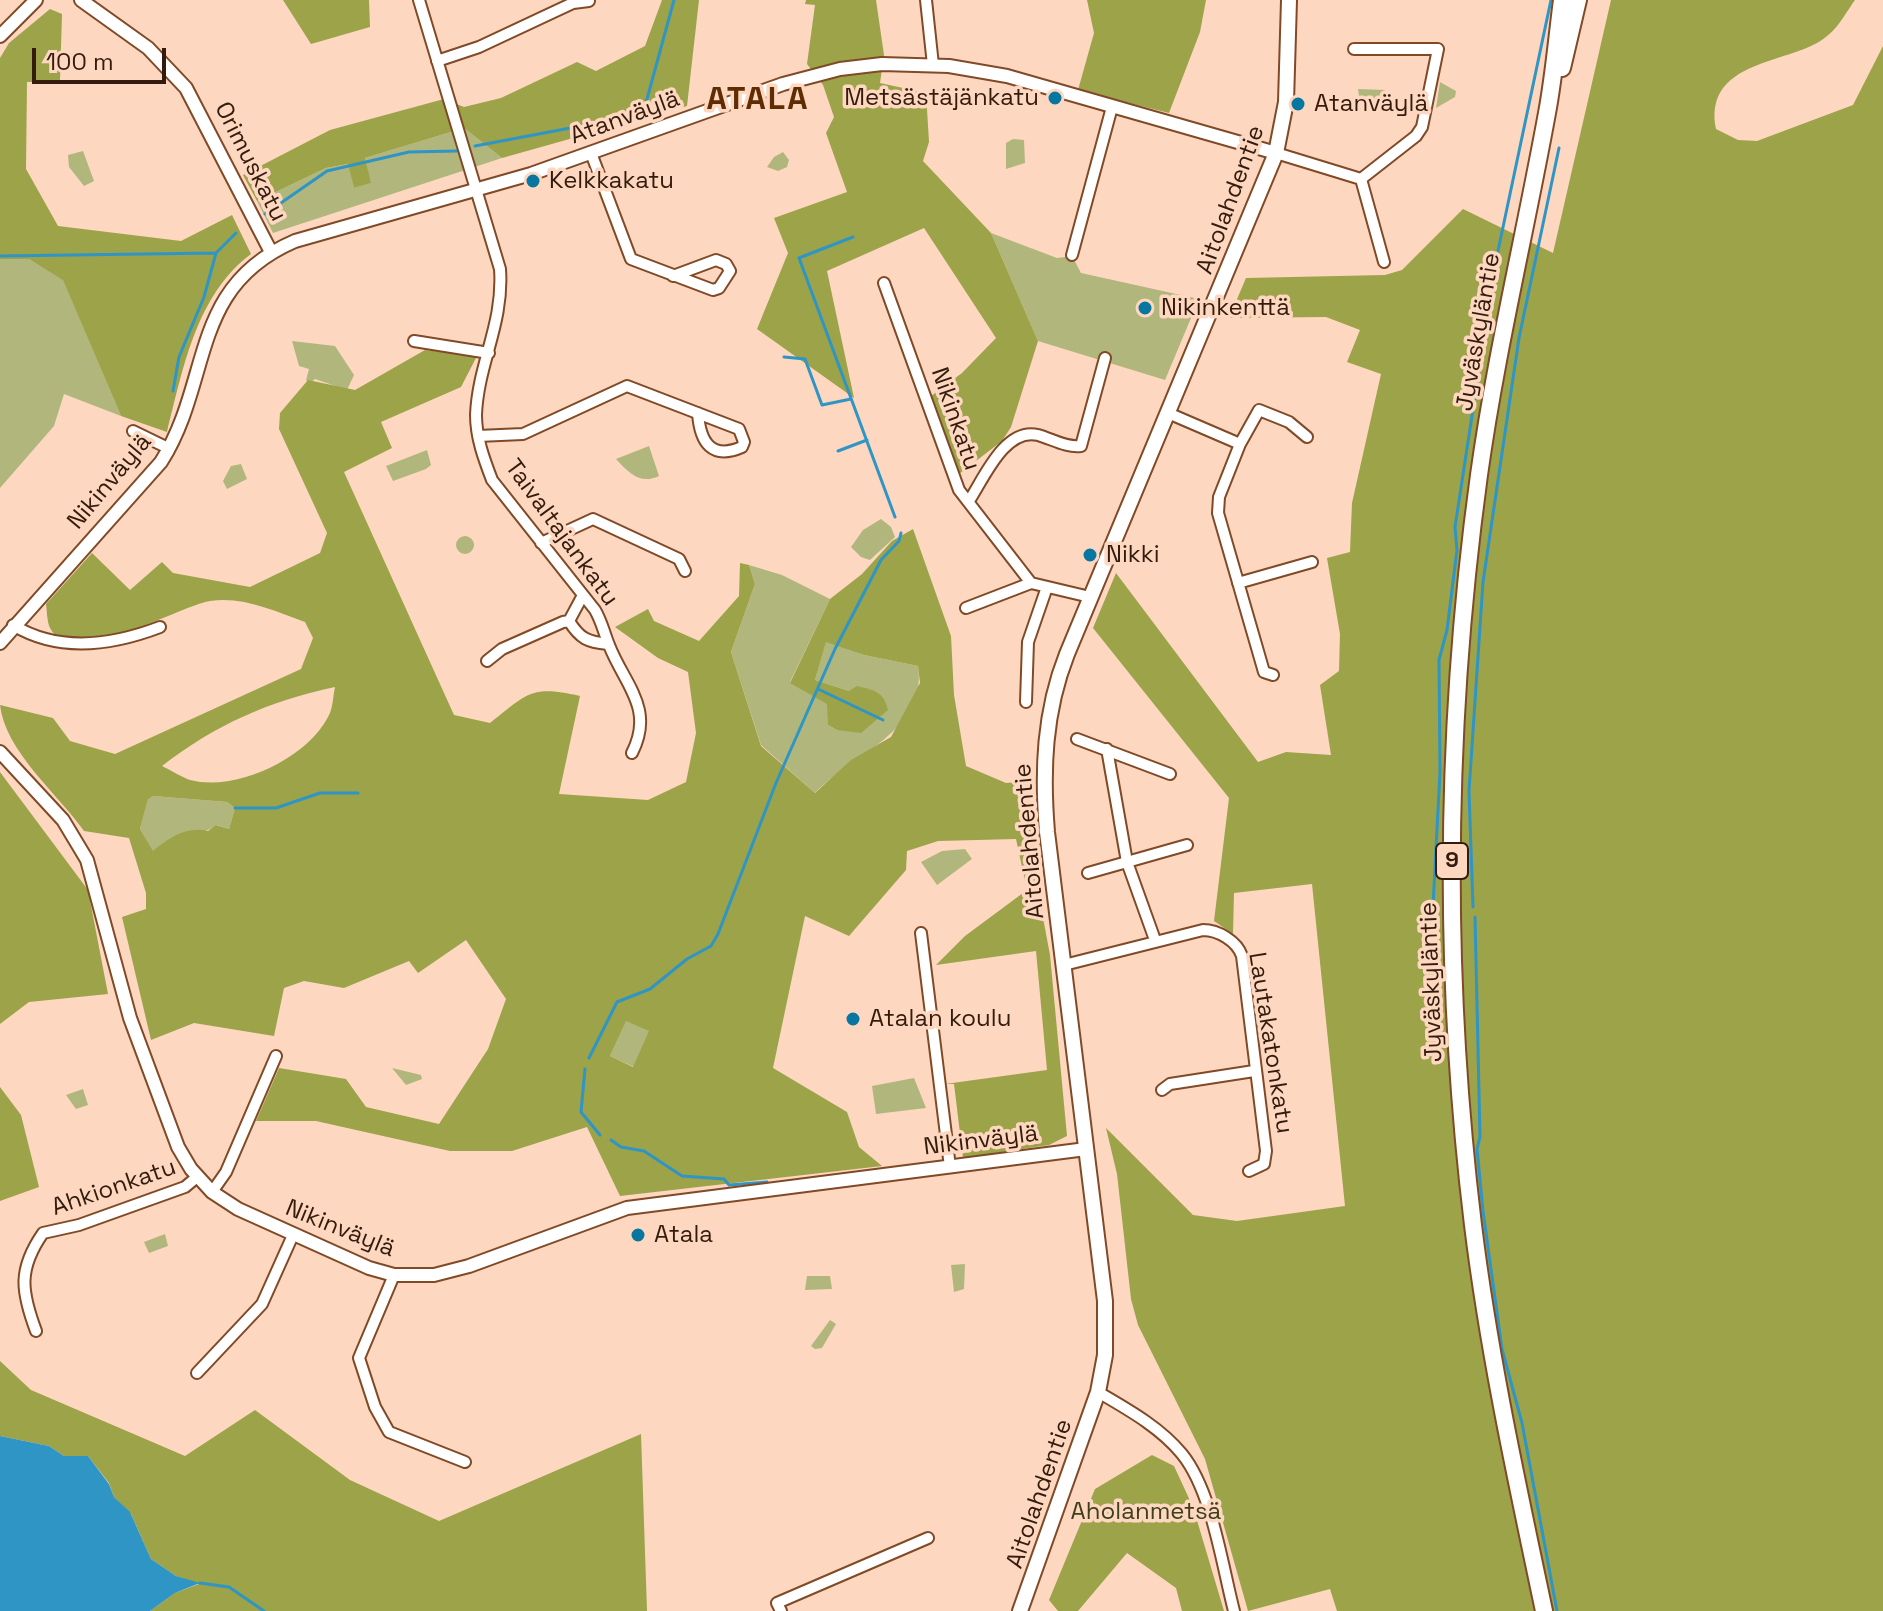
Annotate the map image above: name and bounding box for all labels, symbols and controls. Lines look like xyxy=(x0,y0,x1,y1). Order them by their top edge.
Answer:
scale bar xyxy=(36,32,170,82)
text: 100 m xyxy=(46,46,114,77)
district label: ATALA xyxy=(707,81,809,119)
place label: Metsästäjänkatu xyxy=(844,84,1039,112)
street label: Atanväylä xyxy=(566,85,684,151)
marker: Metsästäjänkatu xyxy=(1046,89,1064,107)
place label: Atanväylä xyxy=(1314,90,1428,118)
marker: Atanväylä xyxy=(1289,95,1307,113)
street label: Orimuskatu xyxy=(208,97,292,227)
street label: Aitolahdentie xyxy=(1191,122,1271,278)
place label: Kelkkakatu xyxy=(549,167,674,195)
marker: Kelkkakatu xyxy=(524,172,542,190)
street label: Jyväskyläntie xyxy=(1451,251,1507,413)
place label: Nikinkenttä xyxy=(1161,294,1290,322)
marker: Nikinkenttä xyxy=(1136,299,1154,317)
street label: Nikinkatu xyxy=(924,364,986,474)
street label: Nikinväylä xyxy=(62,429,158,535)
street label: Taivaltajankatu xyxy=(498,454,624,612)
place label: Nikki xyxy=(1106,541,1160,569)
marker: Nikki xyxy=(1081,546,1099,564)
street label: Aitolahdentie xyxy=(1009,762,1051,920)
road number: 9 xyxy=(1436,843,1468,879)
street label: Jyväskyläntie xyxy=(1415,902,1449,1062)
street label: Lautakatonkatu xyxy=(1241,950,1299,1136)
place label: Atalan koulu xyxy=(869,1005,1011,1033)
marker: Atalan koulu xyxy=(844,1010,862,1028)
street label: Nikinväylä xyxy=(922,1120,1040,1162)
street label: Ahkionkatu xyxy=(48,1153,180,1223)
street label: Nikinväylä xyxy=(281,1194,399,1264)
place label: Atala xyxy=(654,1221,713,1249)
marker: Atala xyxy=(629,1226,647,1244)
street label: Aitolahdentie xyxy=(1001,1416,1079,1572)
park label: Aholanmetsä xyxy=(1071,1498,1221,1526)

